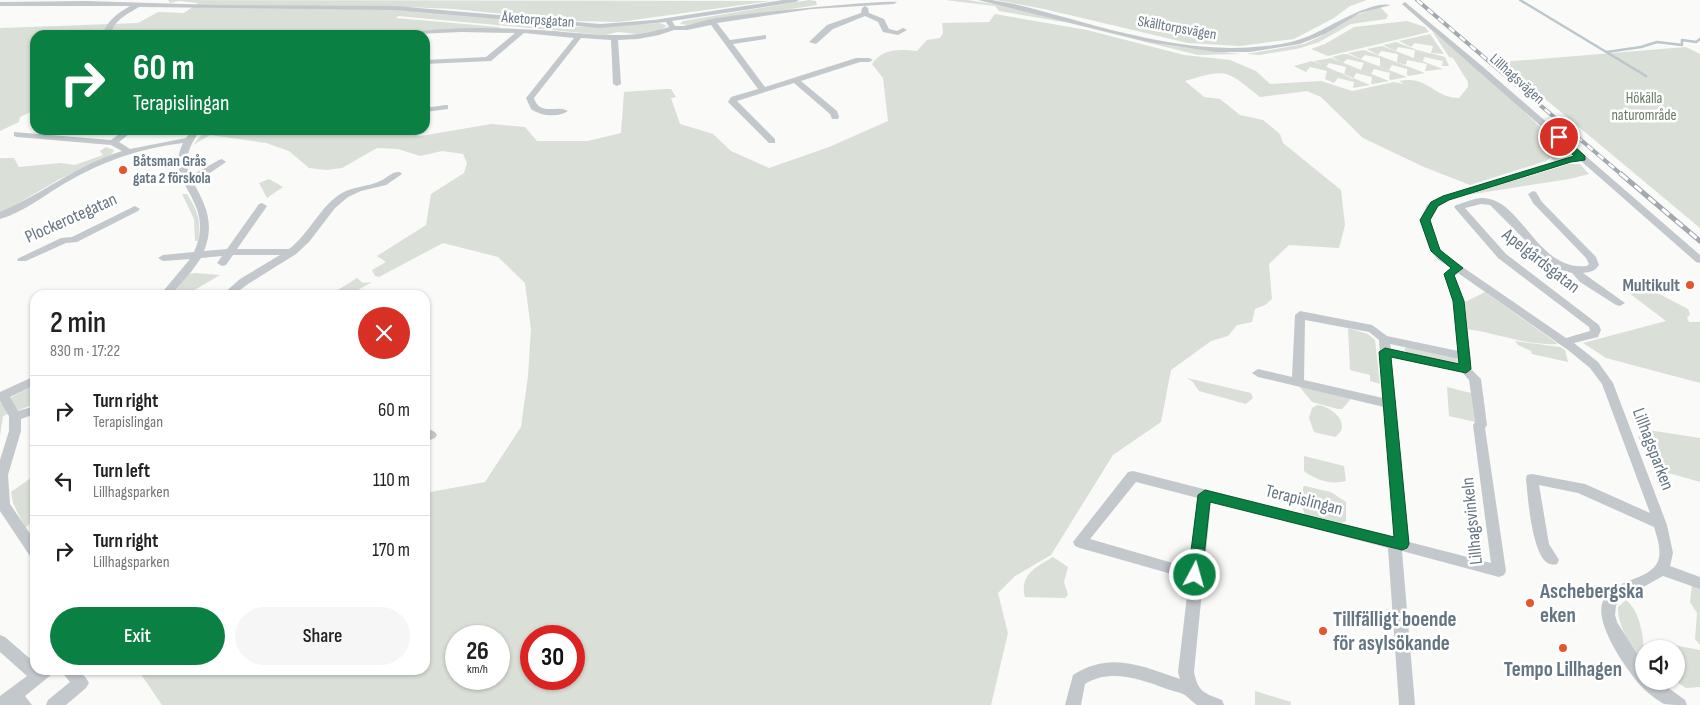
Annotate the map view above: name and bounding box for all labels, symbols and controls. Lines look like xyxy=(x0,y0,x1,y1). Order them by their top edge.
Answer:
street label: Åketorpsgatan xyxy=(500,8,575,32)
street label: Skälltorpsvägen xyxy=(1136,12,1218,44)
text: 60 m xyxy=(133,47,195,90)
street label: Lillhagsvägen xyxy=(1486,49,1548,109)
icon: right xyxy=(50,50,115,115)
park label: Hökälla naturområde xyxy=(1611,89,1677,125)
text: Terapislingan xyxy=(133,90,229,117)
pin xyxy=(1538,116,1580,158)
icon: arrive xyxy=(1545,123,1573,151)
place label: Båtsman Grås gata 2 förskola xyxy=(133,152,211,188)
marker: Båtsman Grås gata 2 förskola xyxy=(117,164,129,176)
street label: Plockerotegatan xyxy=(22,188,120,248)
street label: Apelgårdsgatan xyxy=(1497,224,1584,298)
place label: Multikult xyxy=(1622,275,1680,296)
marker: Multikult xyxy=(1684,279,1696,291)
text: 2 min xyxy=(50,305,106,341)
button: close xyxy=(358,307,410,359)
text: 830 m · 17:22 xyxy=(50,342,120,361)
text: Turn right xyxy=(93,390,158,413)
icon: right xyxy=(50,397,78,425)
text: 60 m xyxy=(378,399,410,422)
street label: Lillhagsparken xyxy=(1628,405,1678,493)
text: Terapislingan xyxy=(93,413,163,432)
text: Turn left xyxy=(93,460,150,483)
icon: left xyxy=(50,467,78,495)
text: 110 m xyxy=(373,469,410,492)
street label: Lillhagsvinkeln xyxy=(1457,476,1487,566)
street label: Terapislingan xyxy=(1263,480,1345,520)
text: Lillhagsparken xyxy=(93,483,169,502)
text: Turn right xyxy=(93,530,158,553)
icon: right xyxy=(50,537,78,565)
text: 170 m xyxy=(372,539,410,562)
position arrow xyxy=(1168,548,1220,600)
text: Lillhagsparken xyxy=(93,553,169,572)
place label: Aschebergska eken xyxy=(1539,579,1644,628)
marker: Aschebergska eken xyxy=(1524,597,1536,609)
button: Exit xyxy=(50,607,225,665)
button: Share xyxy=(235,607,410,665)
place label: Tillfälligt boende för asylsökande xyxy=(1333,607,1457,656)
speed limit sign: 30 xyxy=(520,625,585,690)
marker: Tillfälligt boende för asylsökande xyxy=(1317,625,1329,637)
text: 26 xyxy=(466,636,489,667)
map controls xyxy=(1635,640,1685,690)
button: sound xyxy=(1635,640,1685,690)
marker: Tempo Lillhagen xyxy=(1557,642,1569,654)
place label: Tempo Lillhagen xyxy=(1504,657,1622,682)
text: km/h xyxy=(467,662,488,677)

